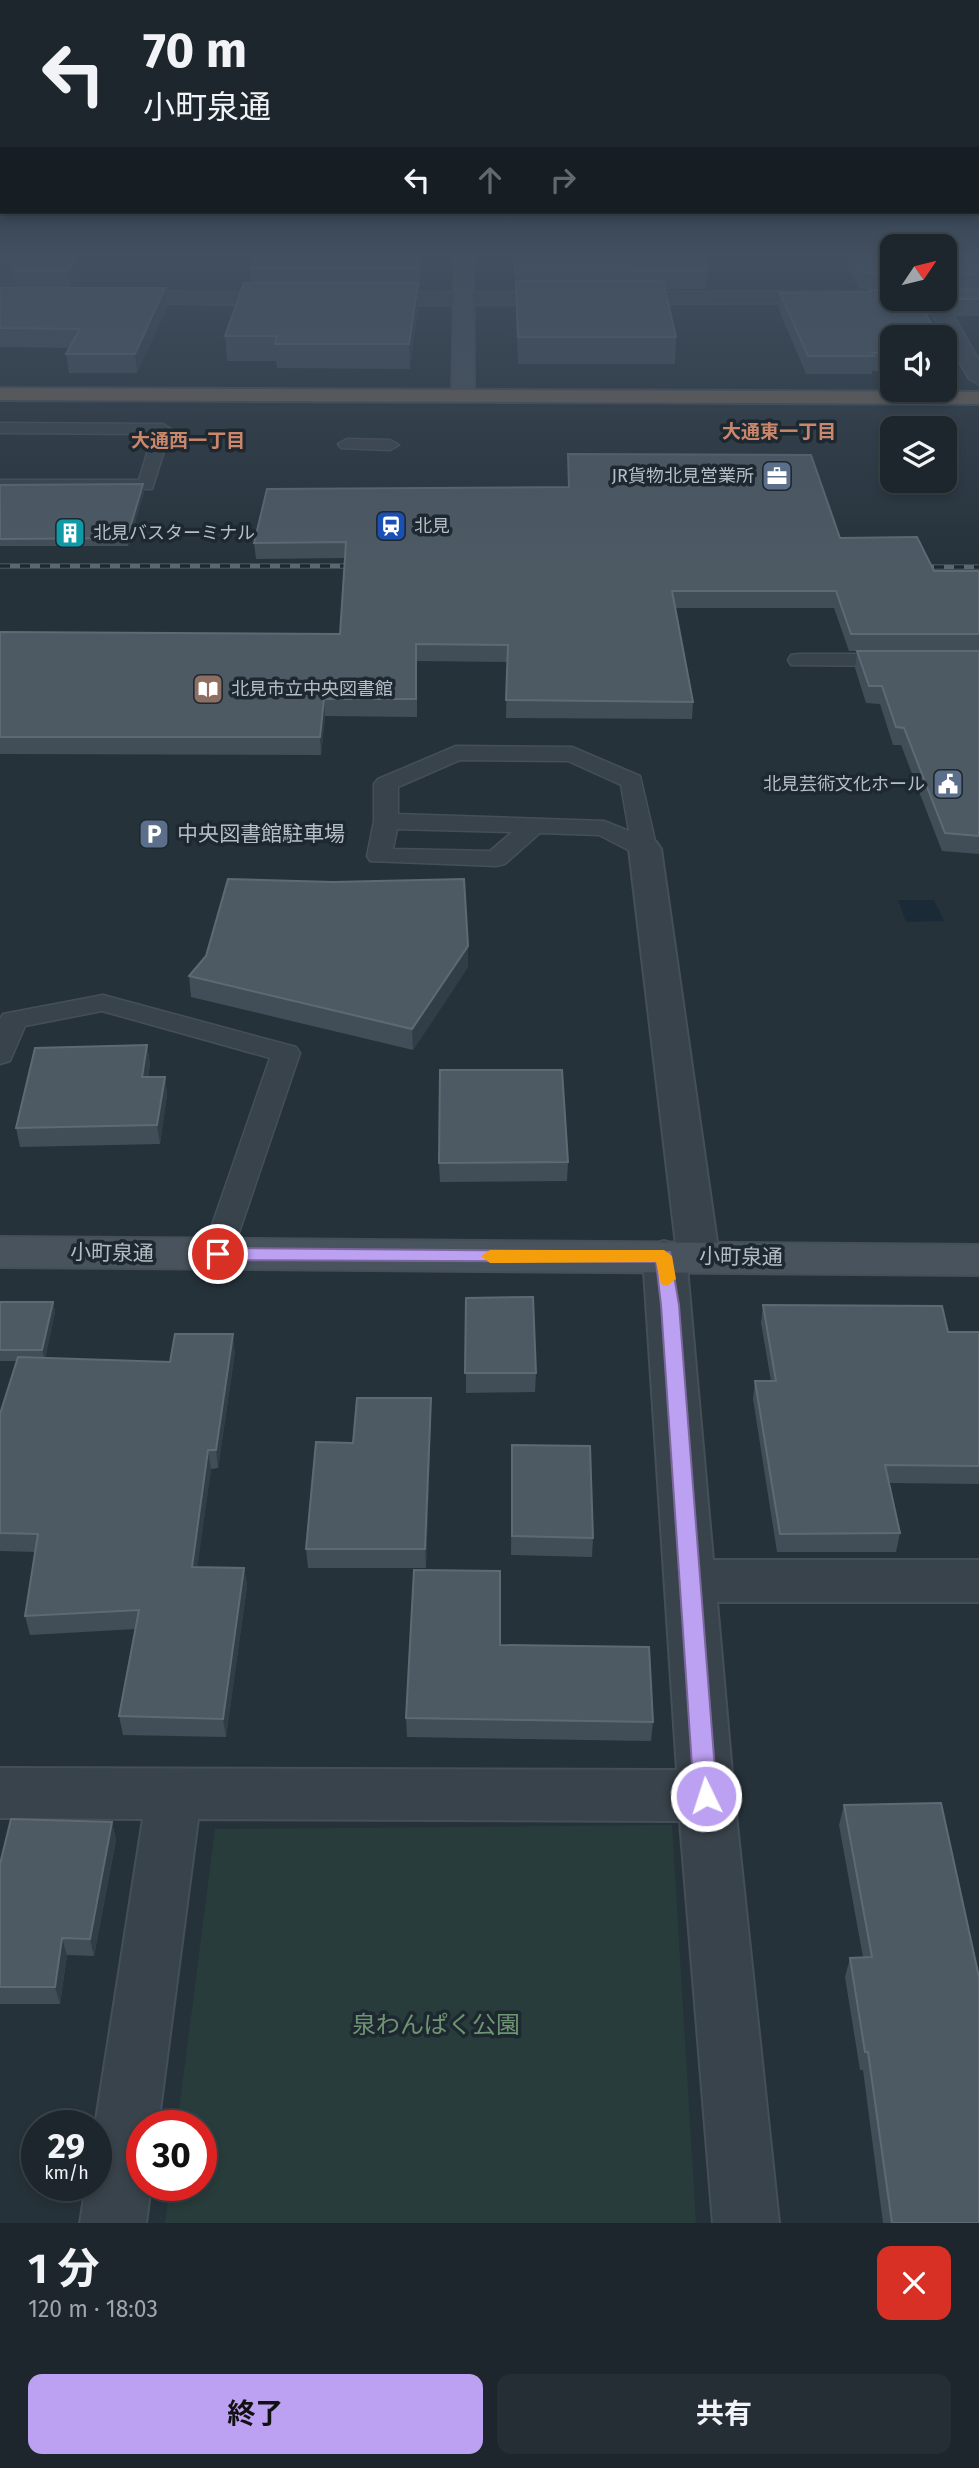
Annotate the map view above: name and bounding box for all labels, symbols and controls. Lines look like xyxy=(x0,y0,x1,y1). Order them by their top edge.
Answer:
text: 70 m xyxy=(143,21,247,80)
icon: left xyxy=(28,28,119,119)
text: 小町泉通 xyxy=(143,88,271,126)
icon: left xyxy=(398,161,436,199)
icon: ahead xyxy=(471,161,509,199)
icon: right xyxy=(544,161,582,199)
north arrow xyxy=(880,234,957,312)
map controls xyxy=(880,234,957,493)
button: sound xyxy=(880,325,957,402)
button: layers xyxy=(880,416,957,493)
district label: 大通東一丁目 xyxy=(722,420,836,443)
district label: 大通西一丁目 xyxy=(131,429,245,452)
office icon: JR貨物北見営業所 xyxy=(760,459,794,493)
place label: JR貨物北見営業所 xyxy=(612,465,754,487)
station icon: 北見 xyxy=(374,509,408,543)
place label: 北見 xyxy=(414,515,450,537)
building icon: 北見バスターミナル xyxy=(53,516,87,550)
place label: 北見バスターミナル xyxy=(93,522,255,544)
library icon: 北見市立中央図書館 xyxy=(191,672,225,706)
place label: 北見市立中央図書館 xyxy=(231,678,393,700)
public building icon: 北見芸術文化ホール xyxy=(931,767,965,801)
place label: 北見芸術文化ホール xyxy=(763,773,925,795)
parking icon: 中央図書館駐車場 xyxy=(137,817,171,851)
place label: 中央図書館駐車場 xyxy=(177,821,345,847)
pin xyxy=(188,1224,248,1284)
icon: arrive xyxy=(199,1235,237,1273)
street label: 小町泉通 xyxy=(70,1239,154,1267)
street label: 小町泉通 xyxy=(699,1243,783,1271)
position arrow xyxy=(669,1759,743,1833)
park label: 泉わんぱく公園 xyxy=(352,2011,520,2039)
speed limit sign: 30 xyxy=(126,2110,217,2201)
text: 29 xyxy=(48,2125,85,2167)
text: km/h xyxy=(44,2162,89,2184)
text: 1 分 xyxy=(28,2244,99,2294)
button: close xyxy=(877,2246,951,2320)
text: 120 m · 18:03 xyxy=(28,2295,158,2323)
button: 終了 xyxy=(28,2374,483,2454)
button: 共有 xyxy=(497,2374,951,2454)

